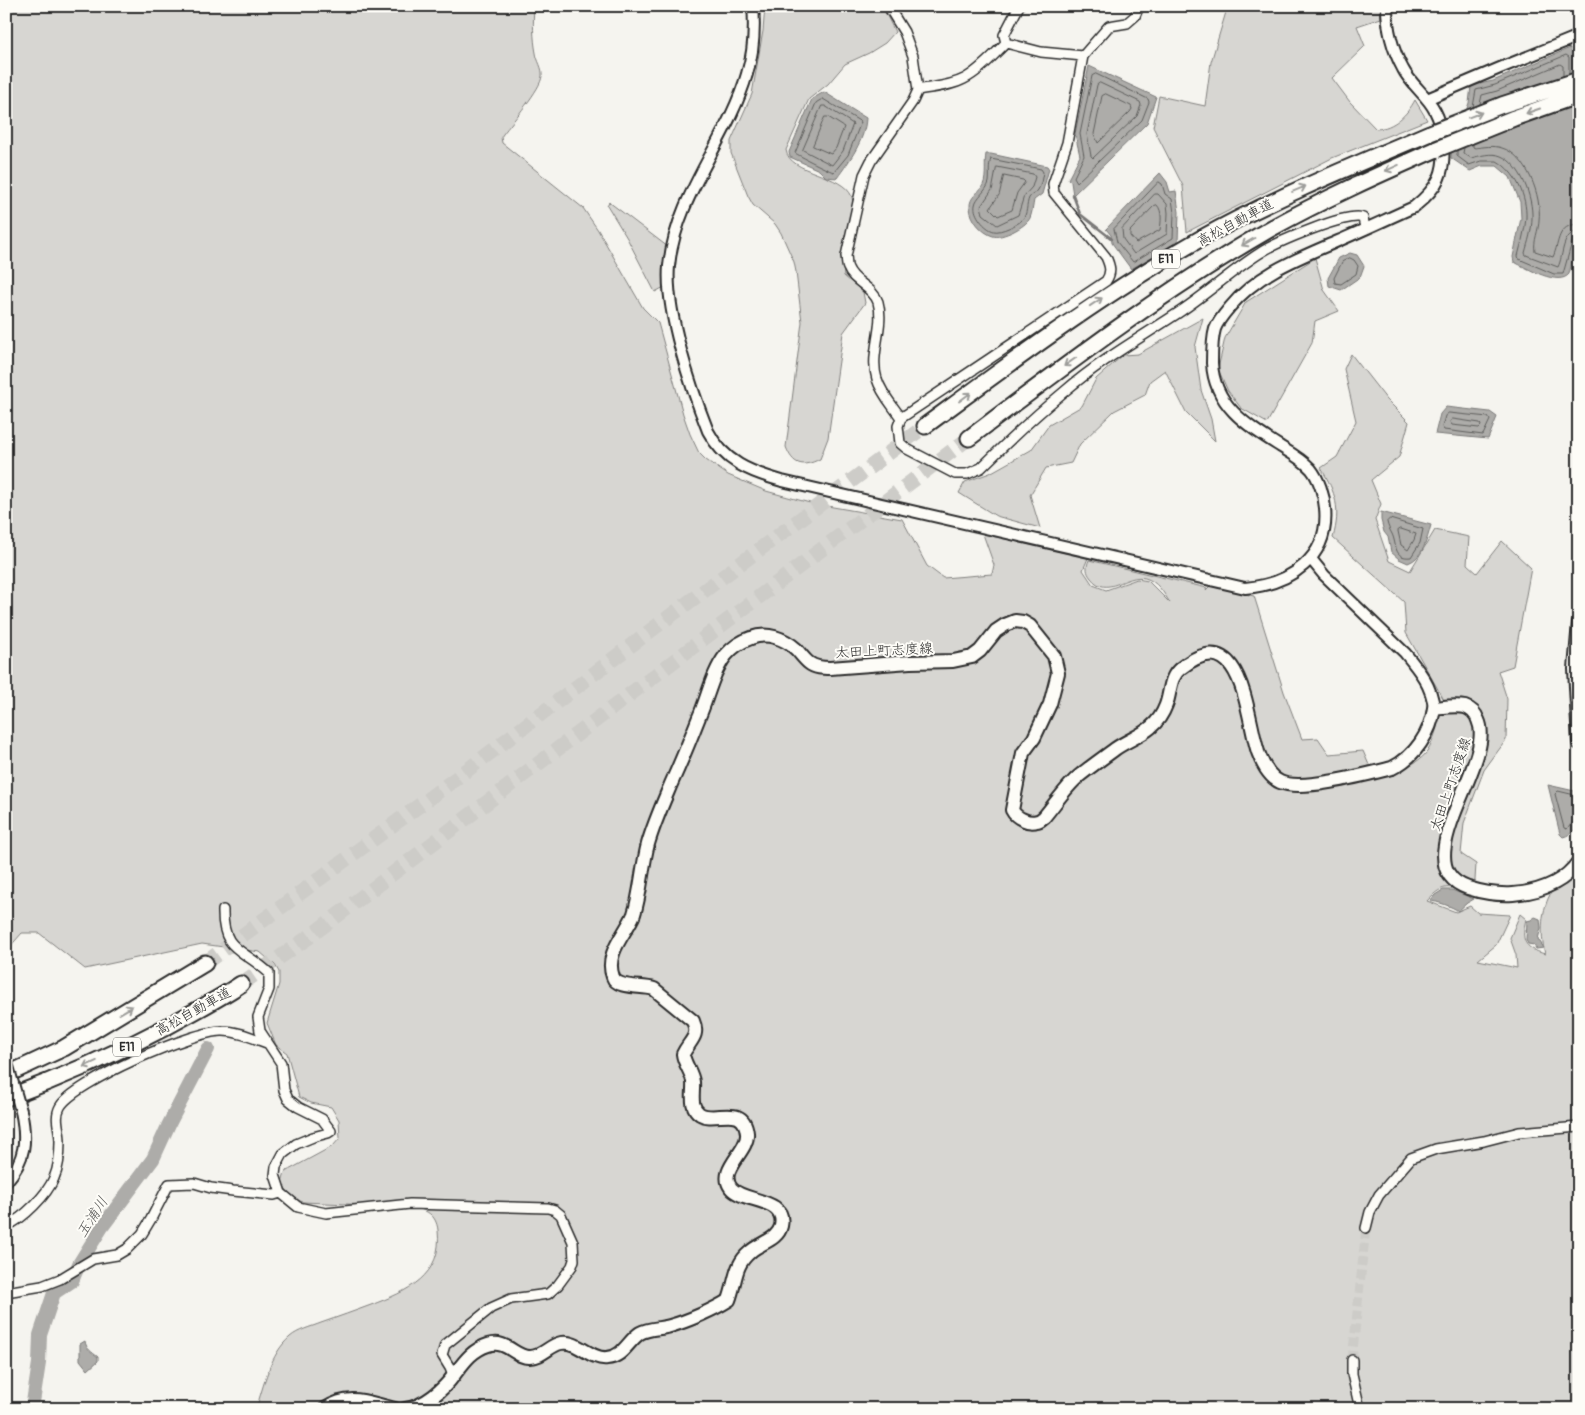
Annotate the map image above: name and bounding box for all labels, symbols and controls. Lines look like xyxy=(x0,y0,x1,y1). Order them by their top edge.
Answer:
one-way arrow xyxy=(1526,107,1541,116)
one-way arrow xyxy=(1467,110,1482,119)
one-way arrow xyxy=(1385,164,1400,174)
one-way arrow xyxy=(1291,184,1306,194)
street label: 高松自動車道 xyxy=(1194,195,1276,250)
one-way arrow xyxy=(1242,238,1256,248)
road number: E11 xyxy=(1152,250,1180,268)
one-way arrow xyxy=(1089,297,1103,307)
one-way arrow xyxy=(1063,357,1077,367)
one-way arrow xyxy=(958,392,971,403)
street label: 太田上町志度線 xyxy=(835,639,933,662)
street label: 太田上町志度線 xyxy=(1426,735,1474,833)
street label: 高松自動車道 xyxy=(152,984,234,1039)
one-way arrow xyxy=(119,1005,133,1015)
road number: E11 xyxy=(113,1038,141,1056)
one-way arrow xyxy=(83,1060,98,1069)
water label: 玉浦川 xyxy=(72,1193,113,1241)

